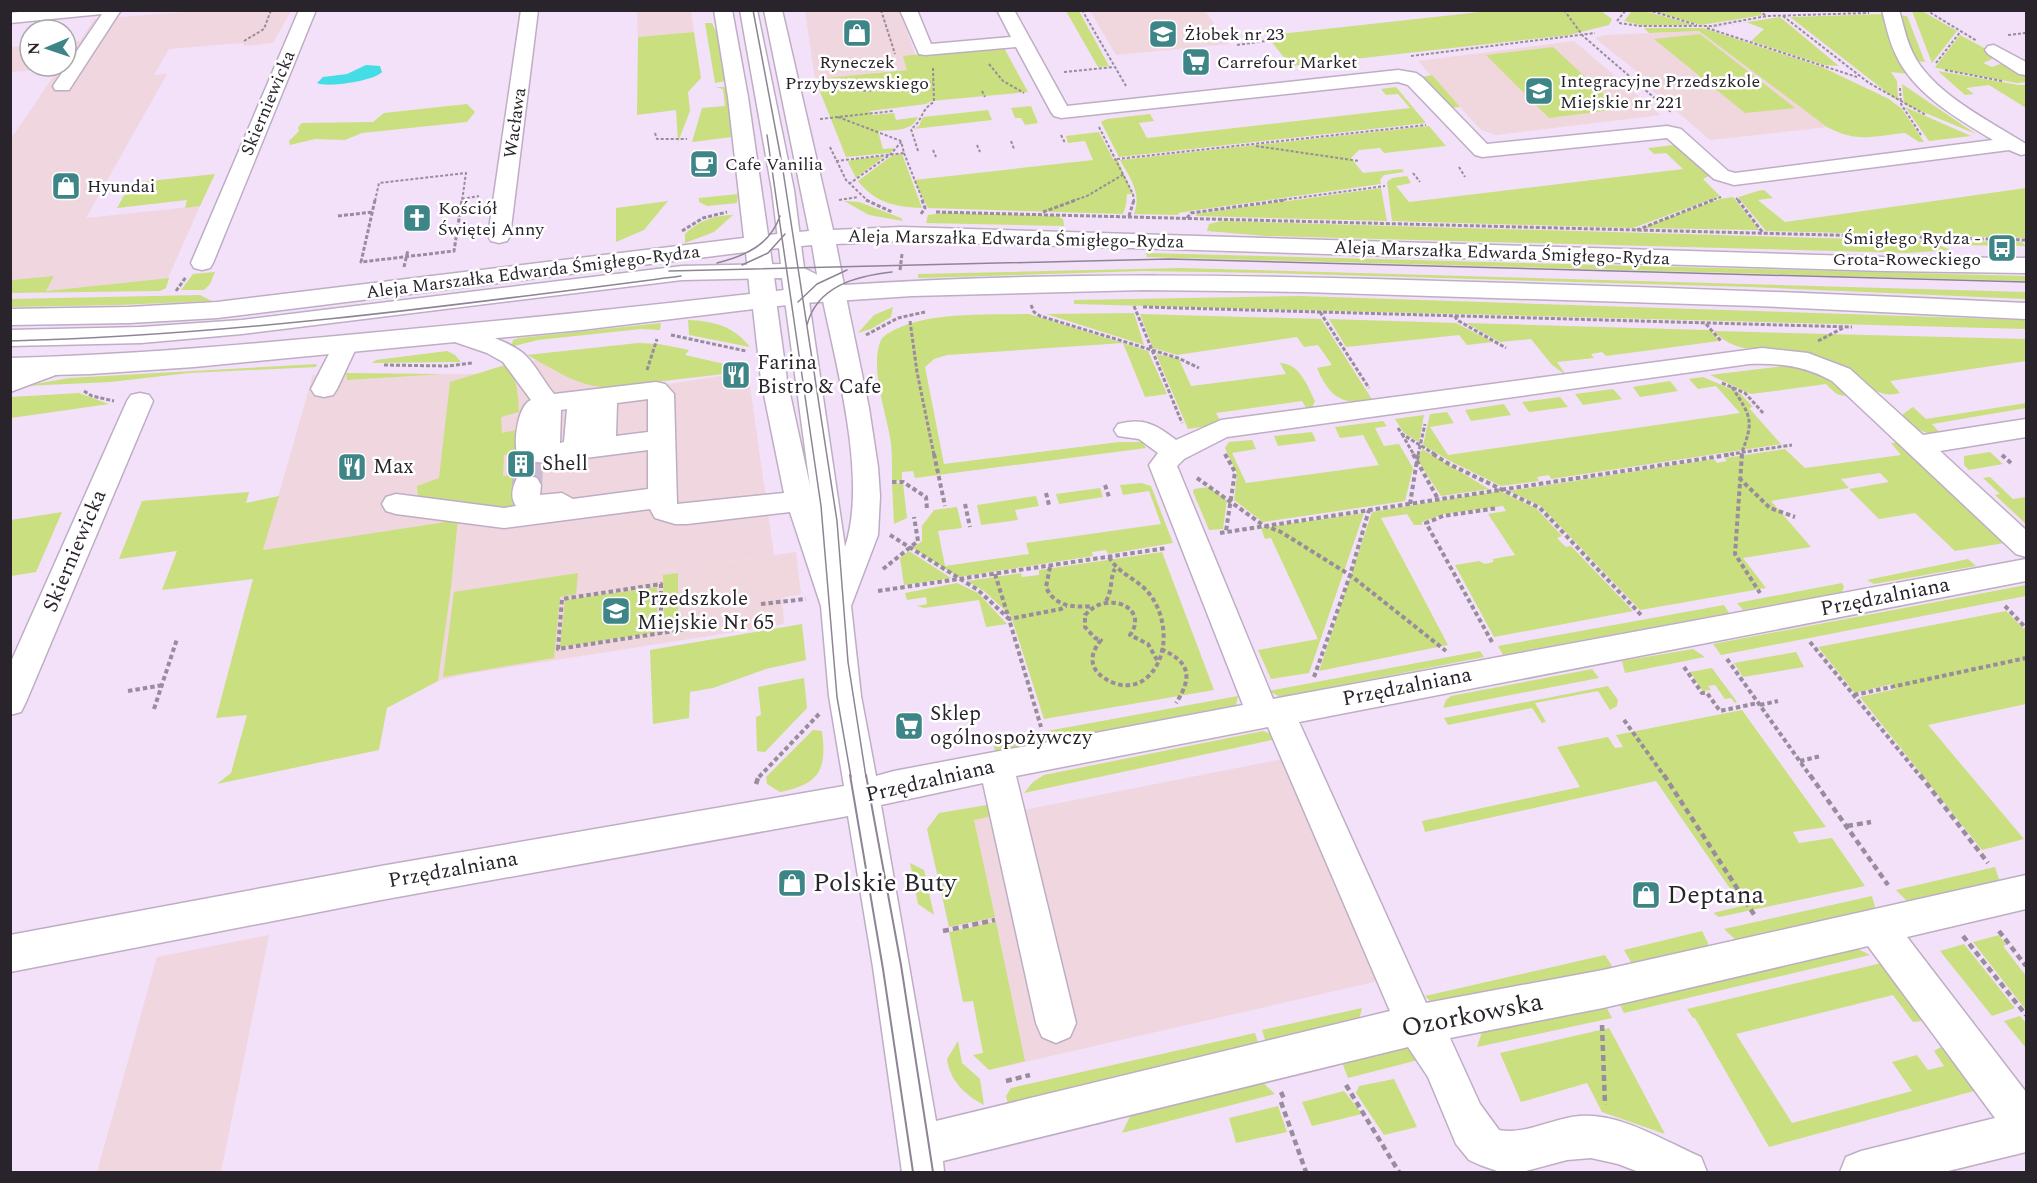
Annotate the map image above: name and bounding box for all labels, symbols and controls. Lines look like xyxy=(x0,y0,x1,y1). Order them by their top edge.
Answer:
shop icon: Ryneczek Przybyszewskiego xyxy=(841,17,873,49)
north arrow xyxy=(18,18,78,78)
school or university icon: Żłobek nr 23 xyxy=(1147,18,1179,50)
place label: Żłobek nr 23 xyxy=(1184,21,1284,48)
text: N xyxy=(22,42,46,55)
street label: Skierniewicka xyxy=(234,46,302,160)
supermarket icon: Carrefour Market xyxy=(1180,46,1212,78)
place label: Ryneczek Przybyszewskiego xyxy=(785,49,929,97)
place label: Carrefour Market xyxy=(1217,49,1357,76)
place label: Integracyjne Przedszkole Miejskie nr 221 xyxy=(1560,68,1760,116)
school or university icon: Integracyjne Przedszkole Miejskie nr 221 xyxy=(1523,75,1555,107)
street label: Wacława xyxy=(497,86,533,160)
cafe icon: Cafe Vanilia xyxy=(688,148,720,180)
place label: Cafe Vanilia xyxy=(725,151,823,178)
shop icon: Hyundai xyxy=(50,170,82,202)
place label: Hyundai xyxy=(87,173,155,200)
place label: Kościół Świętej Anny xyxy=(438,195,545,243)
church icon: Kościół Świętej Anny xyxy=(401,202,433,234)
street label: Aleja Marszałka Edwarda Śmigłego-Rydza xyxy=(848,223,1184,255)
place label: Śmigłego Rydza - Grota-Roweckiego xyxy=(1833,225,1981,273)
bus stop icon: Śmigłego Rydza - Grota-Roweckiego xyxy=(1986,232,2018,264)
street label: Aleja Marszałka Edwarda Śmigłego-Rydza xyxy=(1334,234,1671,272)
street label: Aleja Marszałka Edwarda Śmigłego-Rydza xyxy=(365,238,702,306)
place label: Farina Bistro & Cafe xyxy=(757,347,881,403)
restaurant icon: Farina Bistro & Cafe xyxy=(720,359,752,391)
building icon: Shell xyxy=(505,448,537,480)
place label: Shell xyxy=(542,448,588,480)
restaurant icon: Max xyxy=(336,451,368,483)
place label: Max xyxy=(373,451,414,483)
street label: Skierniewicka xyxy=(35,484,116,617)
street label: Przędzalniana xyxy=(1818,569,1953,625)
place label: Przedszkole Miejskie Nr 65 xyxy=(637,583,774,639)
school or university icon: Przedszkole Miejskie Nr 65 xyxy=(600,595,632,627)
street label: Przędzalniana xyxy=(1340,659,1475,715)
place label: Sklep ogólnospożywczy xyxy=(930,698,1093,754)
supermarket icon: Sklep ogólnospożywczy xyxy=(893,710,925,742)
street label: Przędzalniana xyxy=(863,750,998,811)
street label: Przędzalniana xyxy=(386,843,521,897)
place label: Polskie Buty xyxy=(813,863,958,903)
shop icon: Polskie Buty xyxy=(776,867,808,899)
place label: Deptana xyxy=(1667,875,1764,915)
shop icon: Deptana xyxy=(1630,879,1662,911)
street label: Ozorkowska xyxy=(1398,982,1546,1048)

